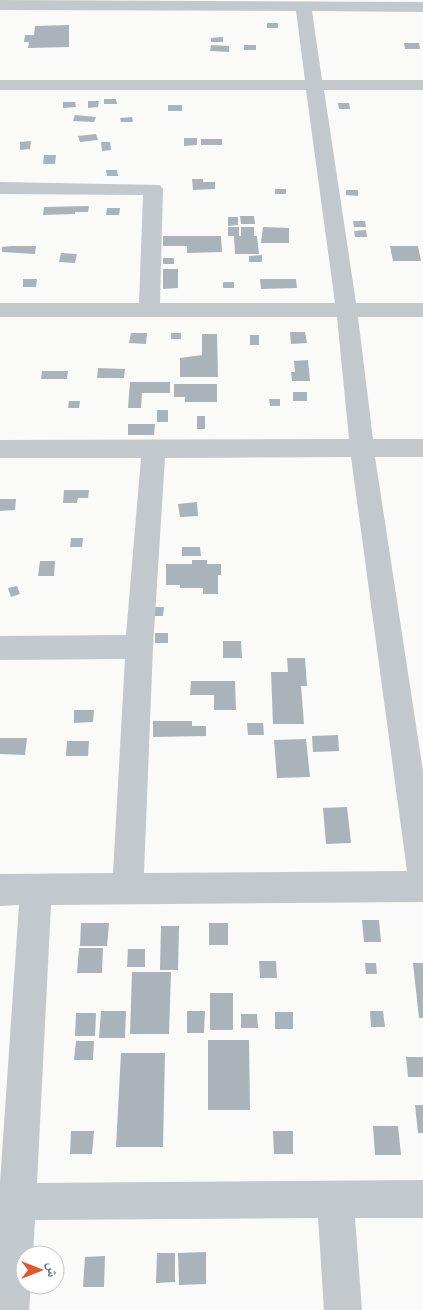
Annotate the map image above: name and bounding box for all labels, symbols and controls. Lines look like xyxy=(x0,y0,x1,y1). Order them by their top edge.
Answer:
north arrow xyxy=(15,1245,65,1295)
text: ش xyxy=(44,1263,62,1278)

